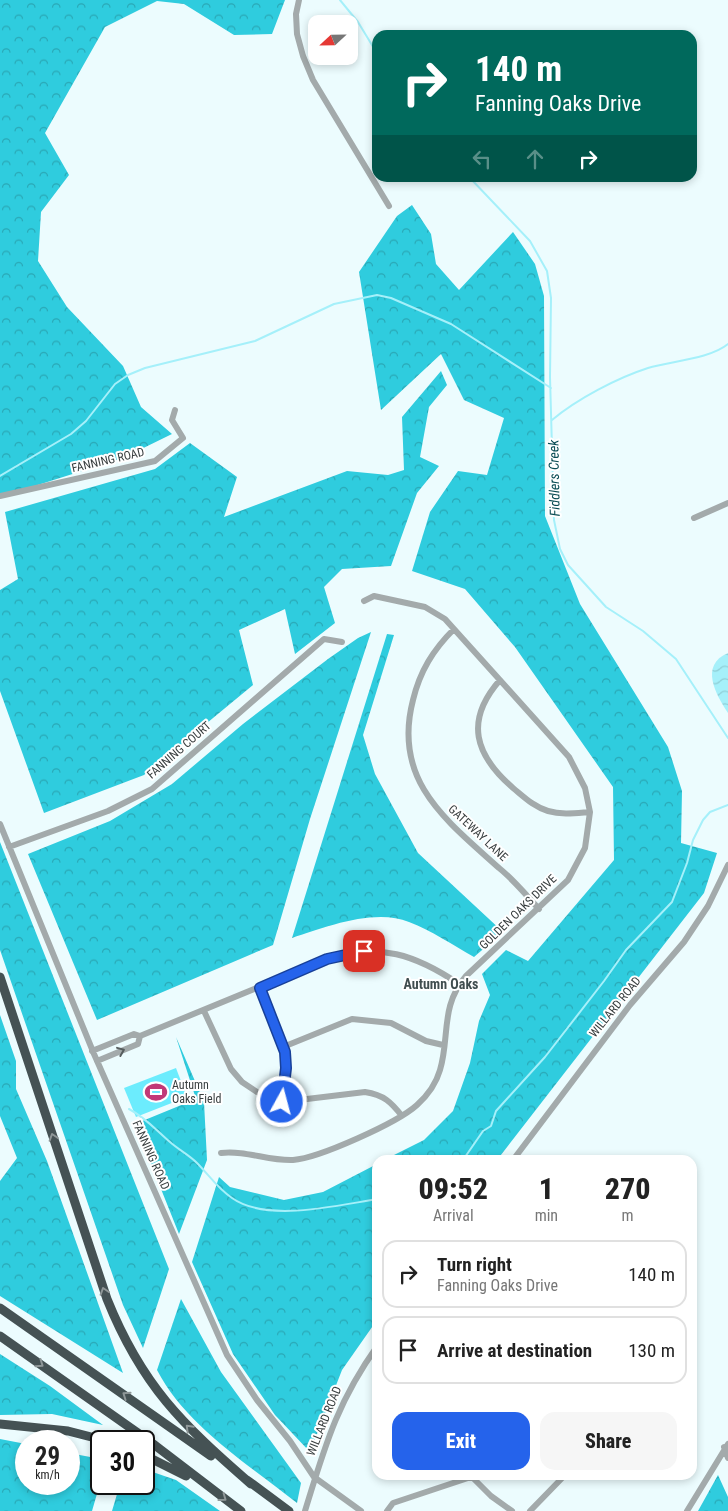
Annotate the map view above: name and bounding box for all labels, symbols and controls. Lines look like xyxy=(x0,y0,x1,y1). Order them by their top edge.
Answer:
north arrow xyxy=(308,15,358,65)
map controls xyxy=(308,15,358,65)
text: 140 m xyxy=(475,49,562,90)
icon: right xyxy=(392,50,457,115)
text: Fanning Oaks Drive xyxy=(475,91,641,116)
icon: left xyxy=(468,145,496,173)
icon: ahead xyxy=(521,145,549,173)
icon: right xyxy=(574,145,602,173)
water label: Fiddlers Creek xyxy=(545,439,563,516)
street label: FANNING ROAD xyxy=(70,445,146,475)
street label: FANNING COURT xyxy=(144,719,214,781)
street label: GATEWAY LANE xyxy=(445,802,511,864)
street label: GOLDEN OAKS DRIVE xyxy=(477,872,559,952)
pin xyxy=(343,930,385,972)
icon: arrive xyxy=(350,937,378,965)
street label: WILLARD ROAD xyxy=(586,974,644,1040)
district label: Autumn Oaks xyxy=(404,976,478,992)
one-way arrow xyxy=(116,1047,125,1057)
position arrow xyxy=(255,1075,307,1127)
place label: Autumn Oaks Field xyxy=(172,1078,222,1106)
sports icon: Autumn Oaks Field xyxy=(143,1079,169,1105)
street label: FANNING ROAD xyxy=(130,1118,173,1192)
one-way arrow xyxy=(49,1133,59,1142)
text: 09:52 xyxy=(419,1171,488,1206)
text: 1 xyxy=(539,1171,554,1206)
text: 270 xyxy=(605,1171,650,1206)
text: Arrival xyxy=(433,1206,474,1225)
text: min xyxy=(535,1206,558,1225)
text: m xyxy=(622,1206,634,1225)
text: Turn right xyxy=(437,1253,512,1276)
icon: right xyxy=(394,1260,422,1288)
text: 140 m xyxy=(628,1263,675,1286)
text: Fanning Oaks Drive xyxy=(437,1276,558,1295)
one-way arrow xyxy=(100,1288,110,1296)
icon: arrive xyxy=(394,1336,422,1364)
text: Arrive at destination xyxy=(437,1339,592,1362)
text: 130 m xyxy=(628,1339,675,1362)
one-way arrow xyxy=(34,1358,44,1367)
street label: WILLARD ROAD xyxy=(304,1384,344,1458)
one-way arrow xyxy=(122,1392,131,1401)
button: Exit xyxy=(392,1412,530,1470)
button: Share xyxy=(540,1412,677,1470)
one-way arrow xyxy=(186,1425,195,1434)
speed limit sign: 30 xyxy=(90,1430,155,1495)
text: 29 xyxy=(35,1442,60,1471)
text: km/h xyxy=(35,1468,60,1482)
one-way arrow xyxy=(217,1492,227,1501)

